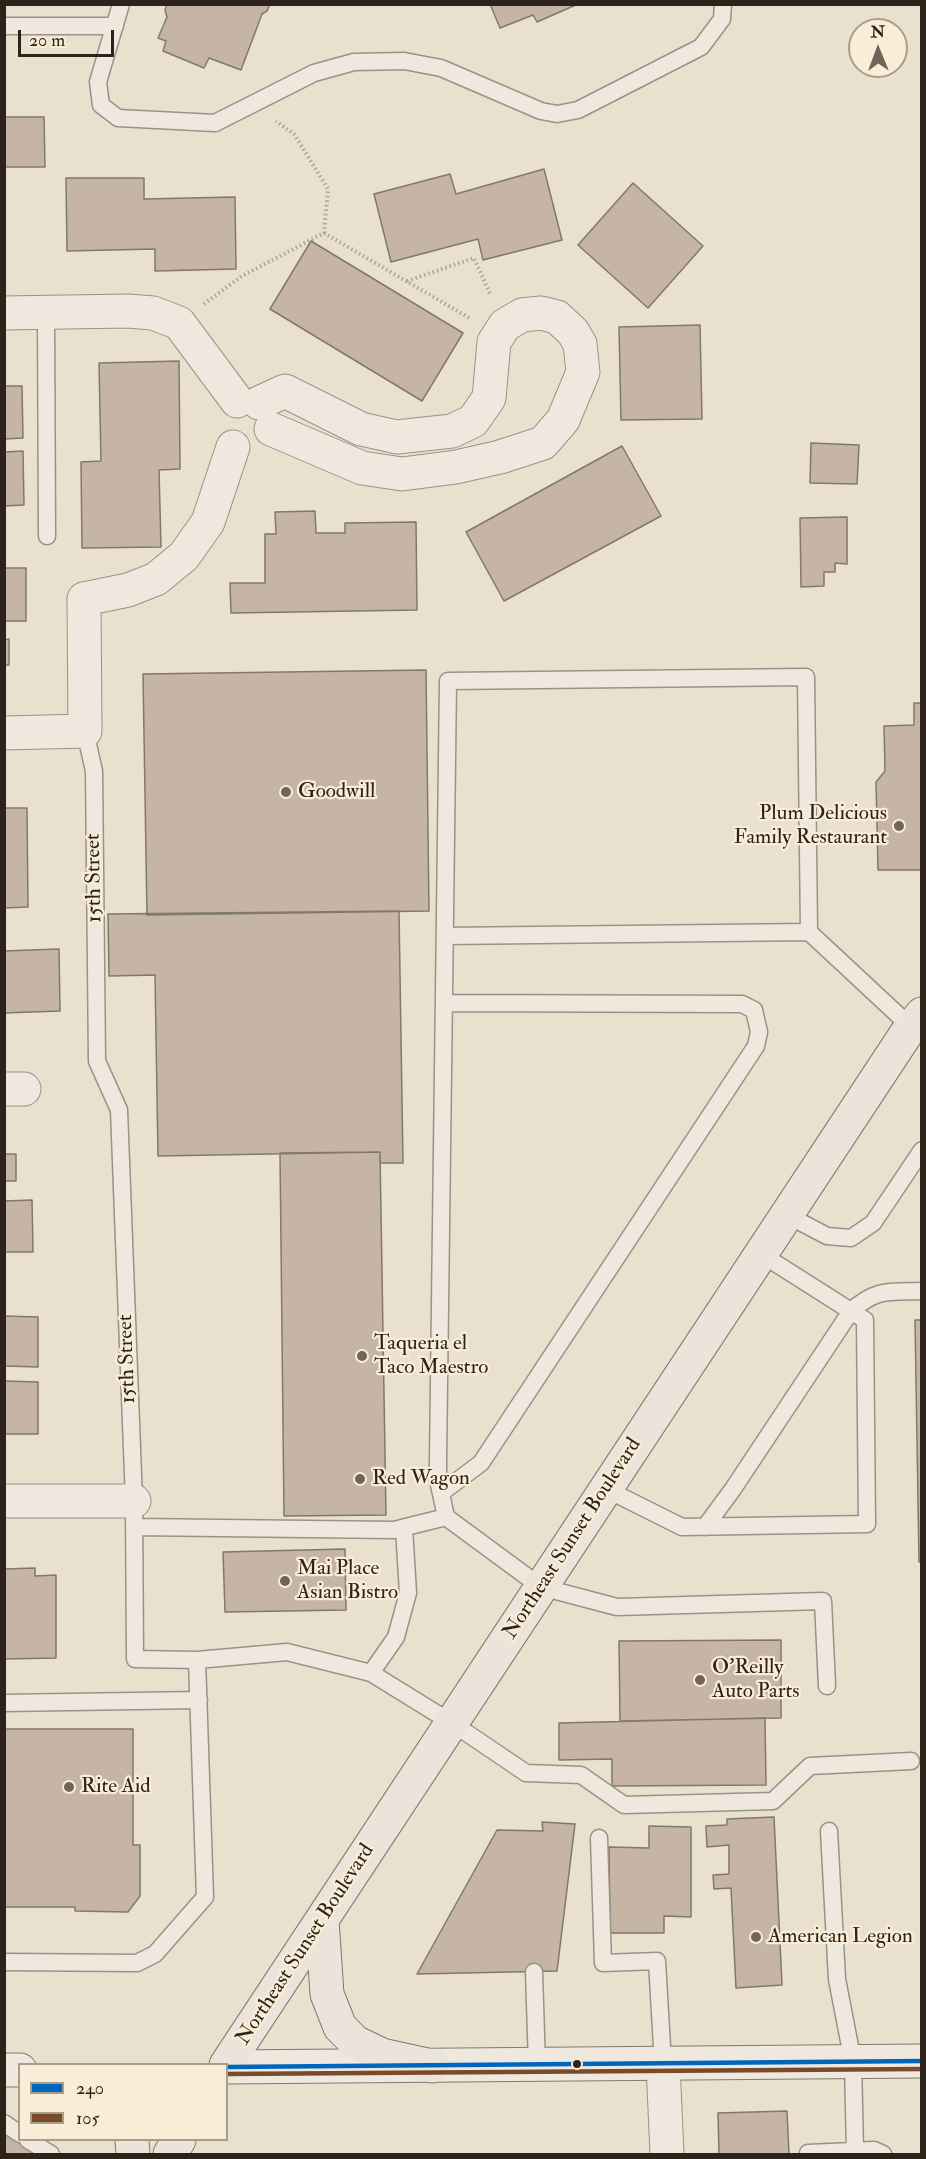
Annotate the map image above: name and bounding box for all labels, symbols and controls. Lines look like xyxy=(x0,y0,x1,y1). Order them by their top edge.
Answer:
scale bar xyxy=(21,18,117,56)
north arrow xyxy=(848,18,908,78)
text: N xyxy=(870,22,885,42)
text: 20 m xyxy=(29,29,65,52)
place label: Goodwill xyxy=(298,779,375,805)
marker: Goodwill xyxy=(279,785,293,799)
place label: Plum Delicious Family Restaurant xyxy=(734,801,887,851)
marker: Plum Delicious Family Restaurant xyxy=(892,819,906,833)
street label: 15th Street xyxy=(82,833,108,923)
street label: 15th Street xyxy=(114,1314,142,1404)
place label: Taqueria el Taco Maestro xyxy=(374,1331,488,1381)
marker: Taqueria el Taco Maestro xyxy=(355,1349,369,1363)
street label: Northeast Sunset Boulevard xyxy=(498,1434,648,1644)
place label: Red Wagon xyxy=(372,1466,470,1492)
marker: Red Wagon xyxy=(353,1472,367,1486)
place label: Mai Place Asian Bistro xyxy=(297,1556,398,1606)
marker: Mai Place Asian Bistro xyxy=(278,1574,292,1588)
place label: O'Reilly Auto Parts xyxy=(712,1655,800,1705)
marker: O'Reilly Auto Parts xyxy=(693,1673,707,1687)
place label: Rite Aid xyxy=(81,1774,151,1800)
marker: Rite Aid xyxy=(62,1780,76,1794)
street label: Northeast Sunset Boulevard xyxy=(231,1840,381,2050)
place label: American Legion xyxy=(768,1924,913,1950)
marker: American Legion xyxy=(749,1930,763,1944)
unlabelled marker xyxy=(571,2058,583,2070)
legend xyxy=(18,2063,228,2141)
text: 240 xyxy=(76,2077,104,2100)
text: 105 xyxy=(76,2107,99,2130)

